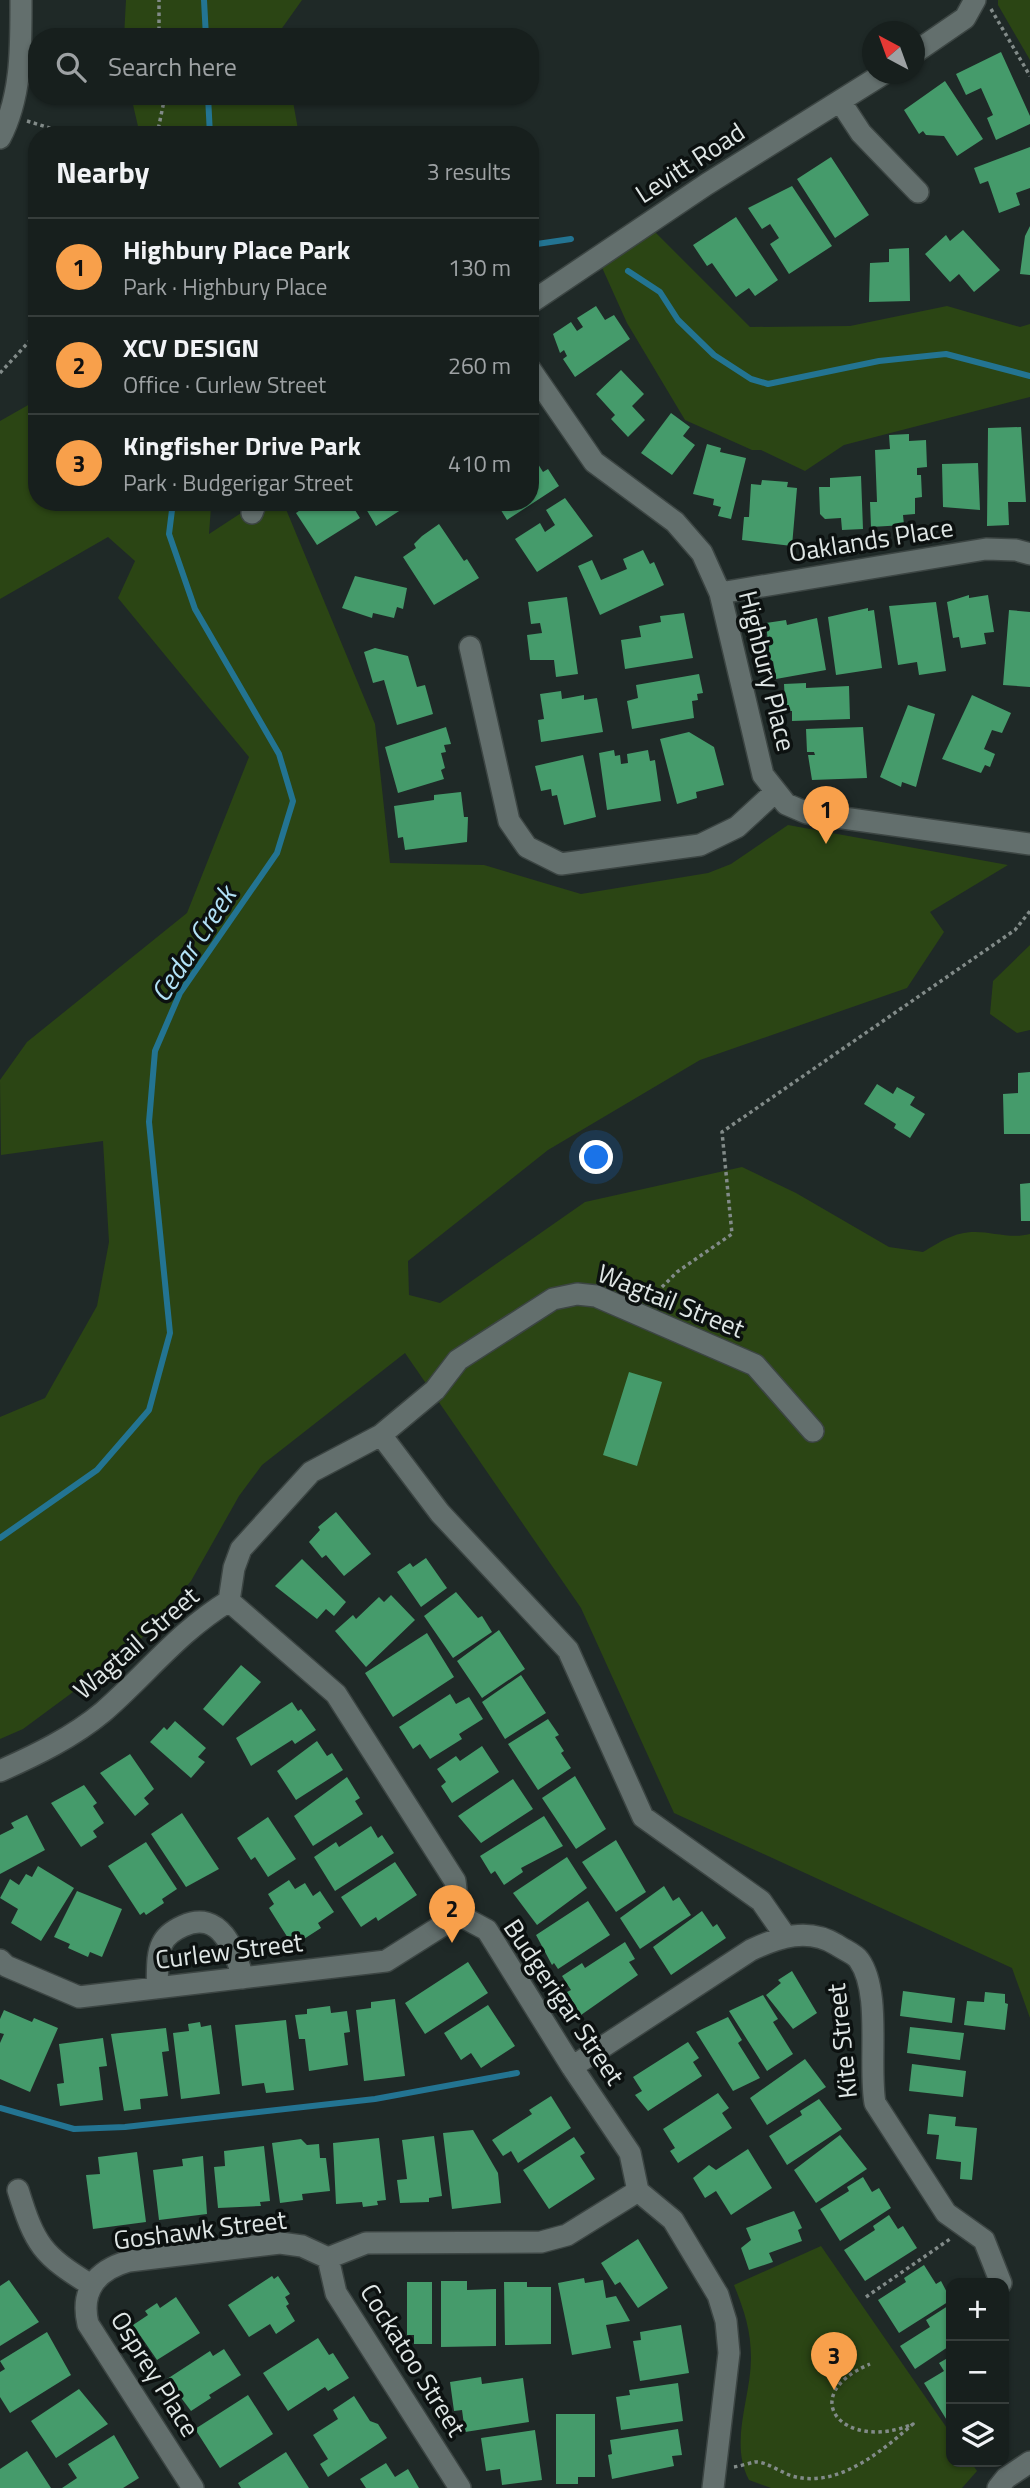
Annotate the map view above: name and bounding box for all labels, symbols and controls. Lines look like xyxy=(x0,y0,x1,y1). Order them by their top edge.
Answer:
north arrow xyxy=(862,21,925,84)
search box xyxy=(28,28,539,105)
text: Search here xyxy=(108,47,237,86)
icon: search xyxy=(52,48,90,86)
street label: Levitt Road xyxy=(627,113,752,213)
text: Nearby xyxy=(56,149,149,195)
text: 3 results xyxy=(427,154,511,189)
text: Highbury Place Park xyxy=(123,230,350,269)
text: 1 xyxy=(73,250,85,285)
text: 130 m xyxy=(448,250,511,285)
text: Park · Highbury Place xyxy=(123,269,327,304)
text: XCV DESIGN xyxy=(123,328,259,367)
text: 2 xyxy=(73,348,85,383)
text: 260 m xyxy=(448,348,511,383)
text: Office · Curlew Street xyxy=(123,367,326,402)
text: Kingfisher Drive Park xyxy=(123,426,361,465)
text: 3 xyxy=(73,446,85,481)
text: 410 m xyxy=(448,446,511,481)
text: Park · Budgerigar Street xyxy=(123,465,353,500)
street label: Oaklands Place xyxy=(786,507,956,572)
street label: Highbury Place xyxy=(729,587,806,755)
pin: 1 xyxy=(803,786,849,844)
water label: Cedar Creek xyxy=(139,874,248,1010)
your location xyxy=(579,1140,613,1174)
street label: Wagtail Street xyxy=(592,1253,751,1348)
street label: Wagtail Street xyxy=(64,1577,207,1708)
pin: 2 xyxy=(429,1885,475,1943)
street label: Budgerigar Street xyxy=(494,1911,635,2093)
street label: Curlew Street xyxy=(153,1922,305,1979)
street label: Kite Street xyxy=(816,1982,867,2101)
street label: Goshawk Street xyxy=(111,2200,289,2259)
street label: Cockatoo Street xyxy=(351,2276,476,2444)
map controls xyxy=(946,2278,1009,2467)
button: + xyxy=(946,2278,1009,2341)
street label: Osprey Place xyxy=(101,2303,209,2444)
pin: 3 xyxy=(811,2332,857,2390)
button: − xyxy=(946,2341,1009,2404)
button: layers xyxy=(946,2404,1009,2467)

